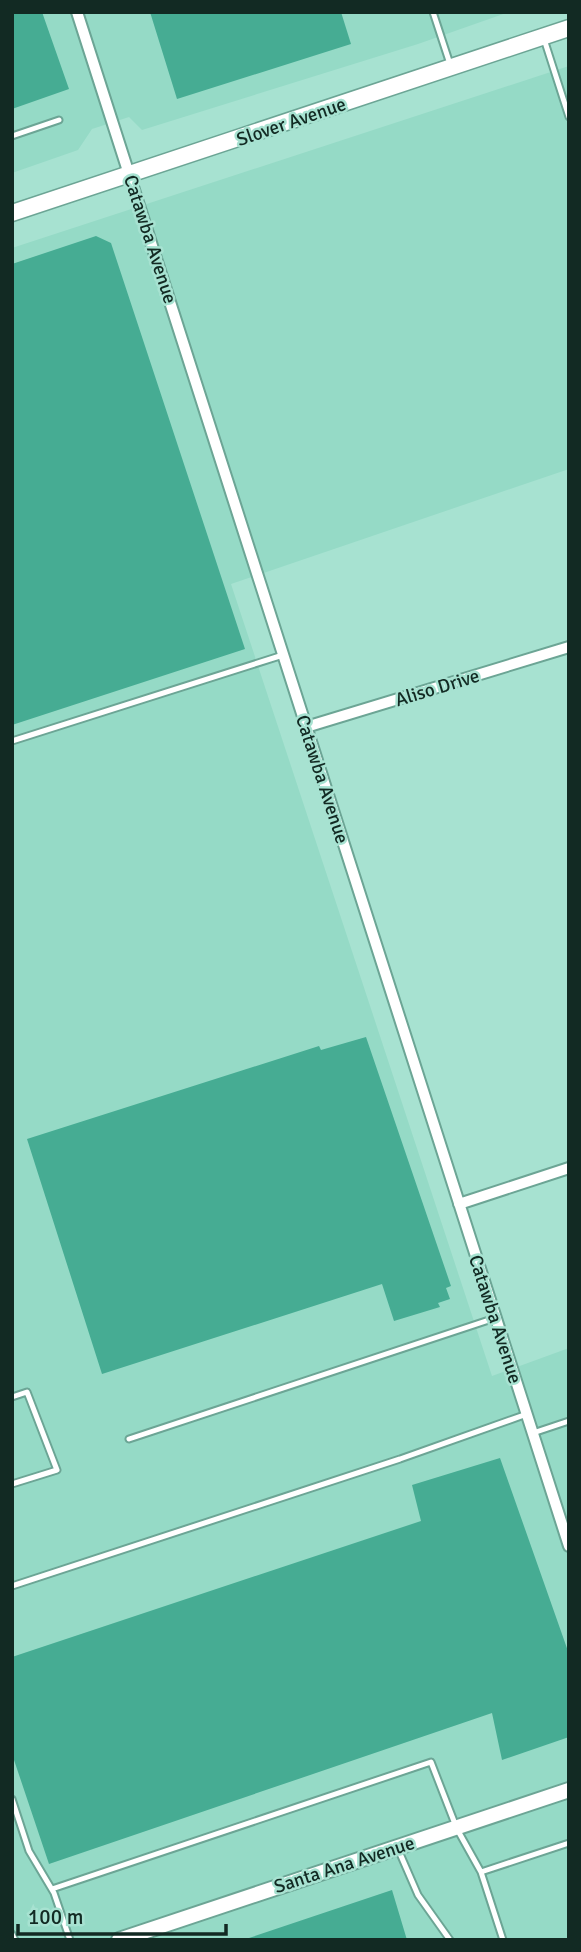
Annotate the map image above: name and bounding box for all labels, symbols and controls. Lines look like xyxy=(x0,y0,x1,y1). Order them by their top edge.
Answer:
street label: Slover Avenue xyxy=(233,92,349,152)
street label: Catawba Avenue xyxy=(118,172,182,307)
street label: Aliso Drive xyxy=(392,664,482,712)
street label: Catawba Avenue xyxy=(290,712,354,847)
street label: Catawba Avenue xyxy=(463,1252,527,1387)
street label: Santa Ana Avenue xyxy=(271,1831,418,1899)
scale bar xyxy=(18,1892,226,1936)
text: 100 m xyxy=(28,1904,83,1930)

